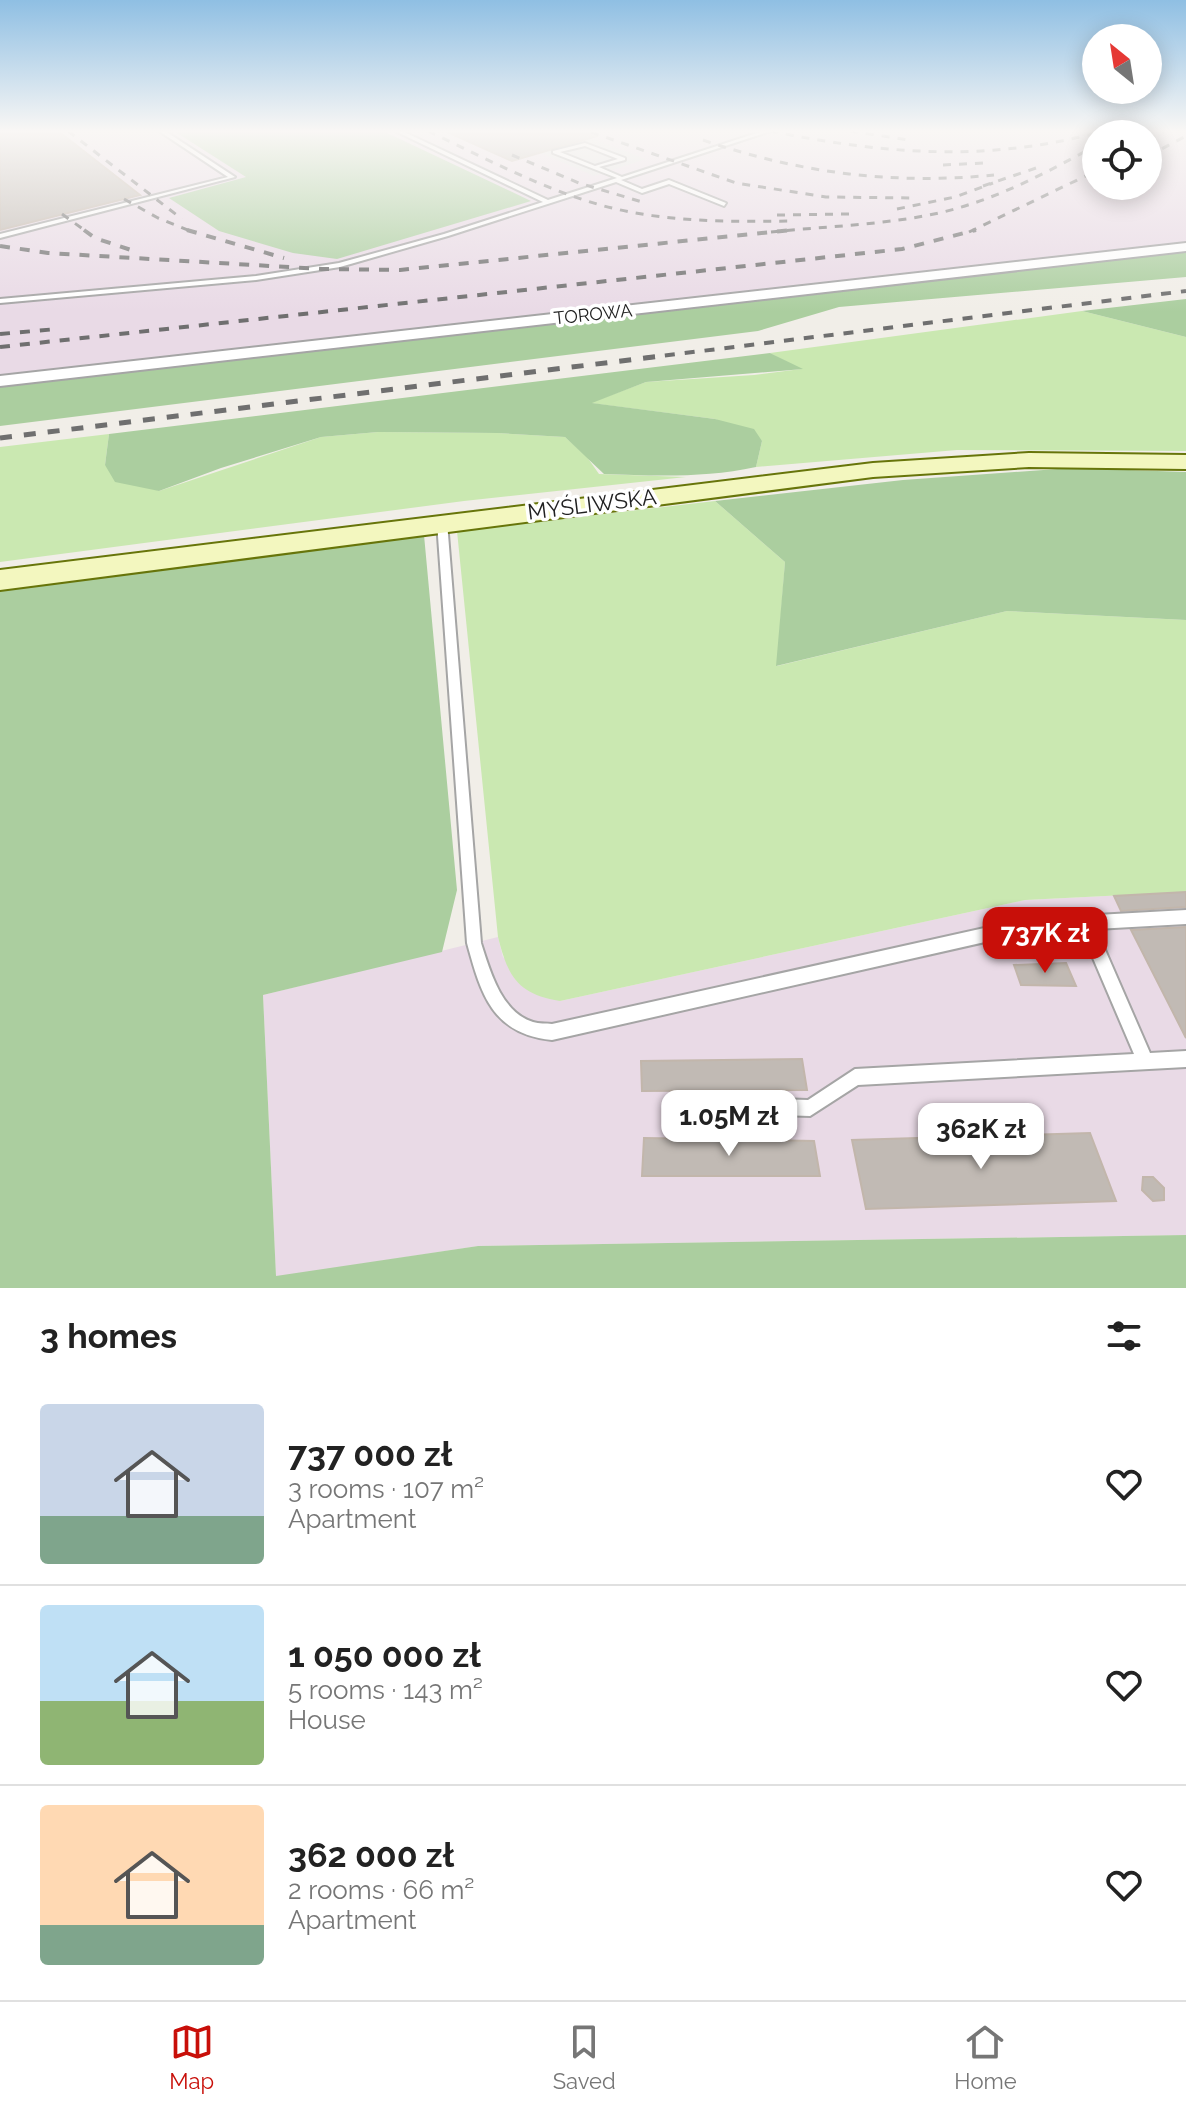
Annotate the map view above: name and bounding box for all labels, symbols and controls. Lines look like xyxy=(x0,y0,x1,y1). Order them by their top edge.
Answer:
north arrow xyxy=(1082,24,1162,104)
map controls xyxy=(1082,24,1162,200)
button: locate xyxy=(1082,120,1162,200)
street label: TOROWA xyxy=(553,299,633,329)
street label: MYŚLIWSKA xyxy=(526,482,658,525)
pin: 737K zł xyxy=(971,907,1119,975)
text: 737K zł xyxy=(1001,918,1089,948)
pin: 1.05M zł xyxy=(646,1090,812,1158)
text: 1.05M zł xyxy=(679,1101,779,1131)
pin: 362K zł xyxy=(907,1103,1055,1171)
text: 362K zł xyxy=(936,1114,1026,1144)
icon: filters xyxy=(1102,1314,1146,1358)
text: 3 homes xyxy=(40,1316,177,1356)
text: 737 000 zł xyxy=(288,1434,453,1474)
icon: home xyxy=(104,1436,200,1532)
icon: heart xyxy=(1102,1462,1146,1506)
text: 3 rooms · 107 m² xyxy=(288,1474,484,1504)
text: Apartment xyxy=(288,1504,417,1534)
text: 1 050 000 zł xyxy=(288,1635,481,1675)
icon: home xyxy=(104,1637,200,1733)
icon: heart xyxy=(1102,1663,1146,1707)
text: 5 rooms · 143 m² xyxy=(288,1675,483,1705)
text: House xyxy=(288,1705,366,1735)
text: 362 000 zł xyxy=(288,1835,454,1875)
icon: home xyxy=(104,1837,200,1933)
icon: heart xyxy=(1102,1863,1146,1907)
text: 2 rooms · 66 m² xyxy=(288,1875,474,1905)
text: Apartment xyxy=(288,1905,417,1935)
tab: Map xyxy=(169,2020,214,2094)
tab: Saved xyxy=(553,2020,616,2094)
tab: Home xyxy=(954,2020,1017,2094)

